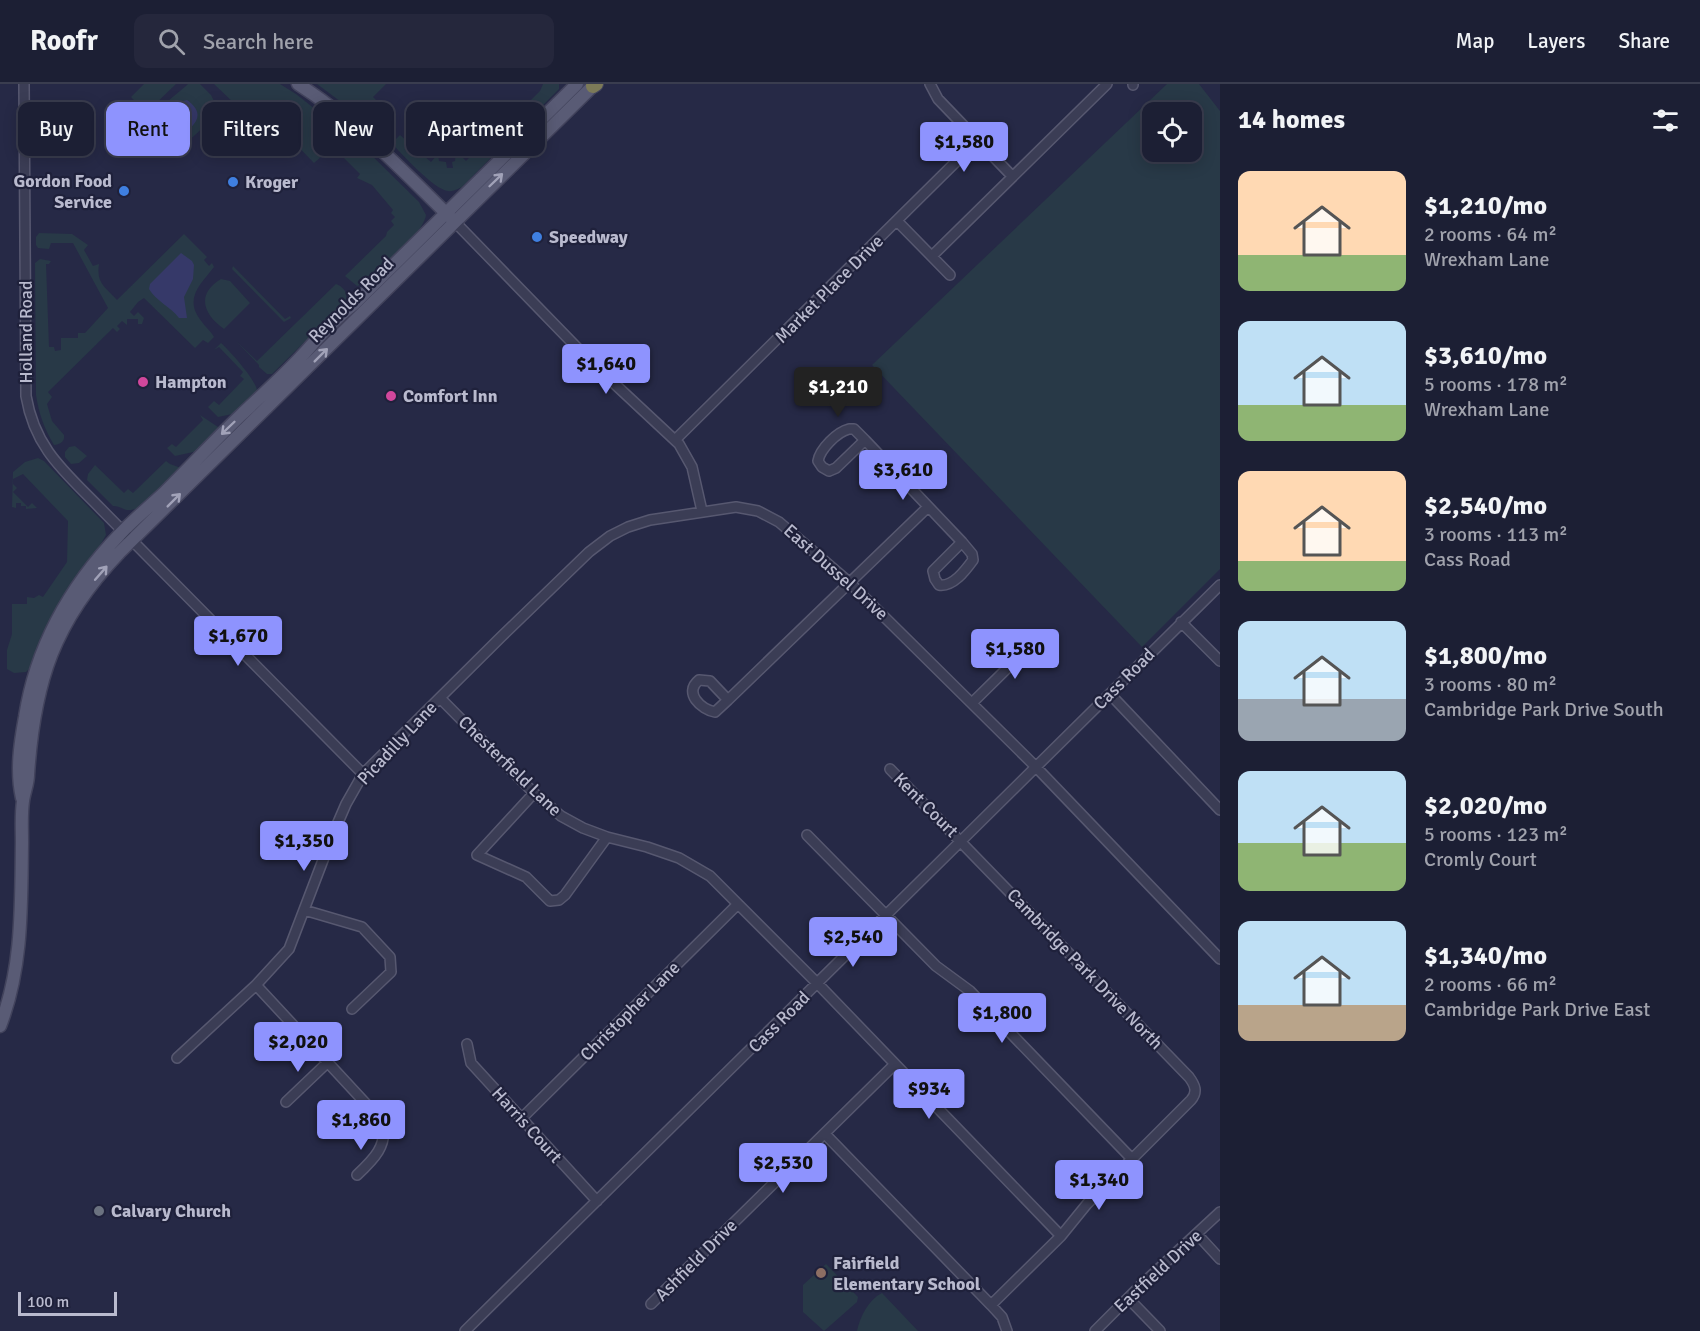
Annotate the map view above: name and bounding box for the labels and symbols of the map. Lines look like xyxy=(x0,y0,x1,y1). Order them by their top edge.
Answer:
pin: $1,580 xyxy=(915,122,1013,173)
place label: Gordon Food Service xyxy=(13,170,112,213)
place label: Kroger xyxy=(245,171,299,193)
one-way arrow xyxy=(489,173,504,188)
marker: Kroger xyxy=(226,175,240,189)
marker: Gordon Food Service xyxy=(117,184,131,198)
place label: Speedway xyxy=(549,226,628,248)
marker: Speedway xyxy=(530,230,544,244)
street label: Market Place Drive xyxy=(770,230,888,348)
street label: Reynolds Road xyxy=(304,253,398,347)
street label: Holland Road xyxy=(15,281,37,383)
pin: $1,640 xyxy=(557,344,655,395)
one-way arrow xyxy=(313,348,328,363)
pin: $1,210 xyxy=(789,367,887,418)
place label: Hampton xyxy=(155,371,227,393)
marker: Hampton xyxy=(136,375,150,389)
place label: Comfort Inn xyxy=(403,385,498,407)
marker: Comfort Inn xyxy=(384,389,398,403)
one-way arrow xyxy=(220,420,235,435)
pin: $3,610 xyxy=(854,450,952,501)
one-way arrow xyxy=(166,492,181,507)
street label: East Dussel Drive xyxy=(779,519,893,625)
one-way arrow xyxy=(94,566,108,581)
pin: $1,670 xyxy=(189,616,287,667)
pin: $1,580 xyxy=(966,629,1064,680)
street label: Cass Road xyxy=(1089,644,1159,714)
street label: Picadilly Lane xyxy=(353,696,441,790)
street label: Chesterfield Lane xyxy=(454,711,566,821)
street label: Kent Court xyxy=(889,768,963,842)
pin: $1,350 xyxy=(255,821,353,872)
street label: Cambridge Park Drive North xyxy=(1002,884,1168,1054)
pin: $2,540 xyxy=(804,917,902,968)
street label: Christopher Lane xyxy=(576,957,684,1065)
street label: Cass Road xyxy=(744,987,814,1057)
pin: $1,800 xyxy=(953,993,1051,1044)
pin: $2,020 xyxy=(249,1022,347,1073)
pin: $934 xyxy=(893,1069,965,1120)
street label: Harris Court xyxy=(487,1082,567,1168)
pin: $1,860 xyxy=(312,1100,410,1151)
pin: $2,530 xyxy=(734,1143,832,1194)
pin: $1,340 xyxy=(1050,1160,1148,1211)
place label: Calvary Church xyxy=(111,1200,231,1222)
marker: Calvary Church xyxy=(92,1204,106,1218)
street label: Ashfield Drive xyxy=(650,1214,742,1306)
street label: Eastfield Drive xyxy=(1110,1225,1206,1317)
place label: Fairfield Elementary School xyxy=(833,1252,981,1295)
marker: Fairfield Elementary School xyxy=(814,1266,828,1280)
scale bar xyxy=(18,1289,117,1316)

